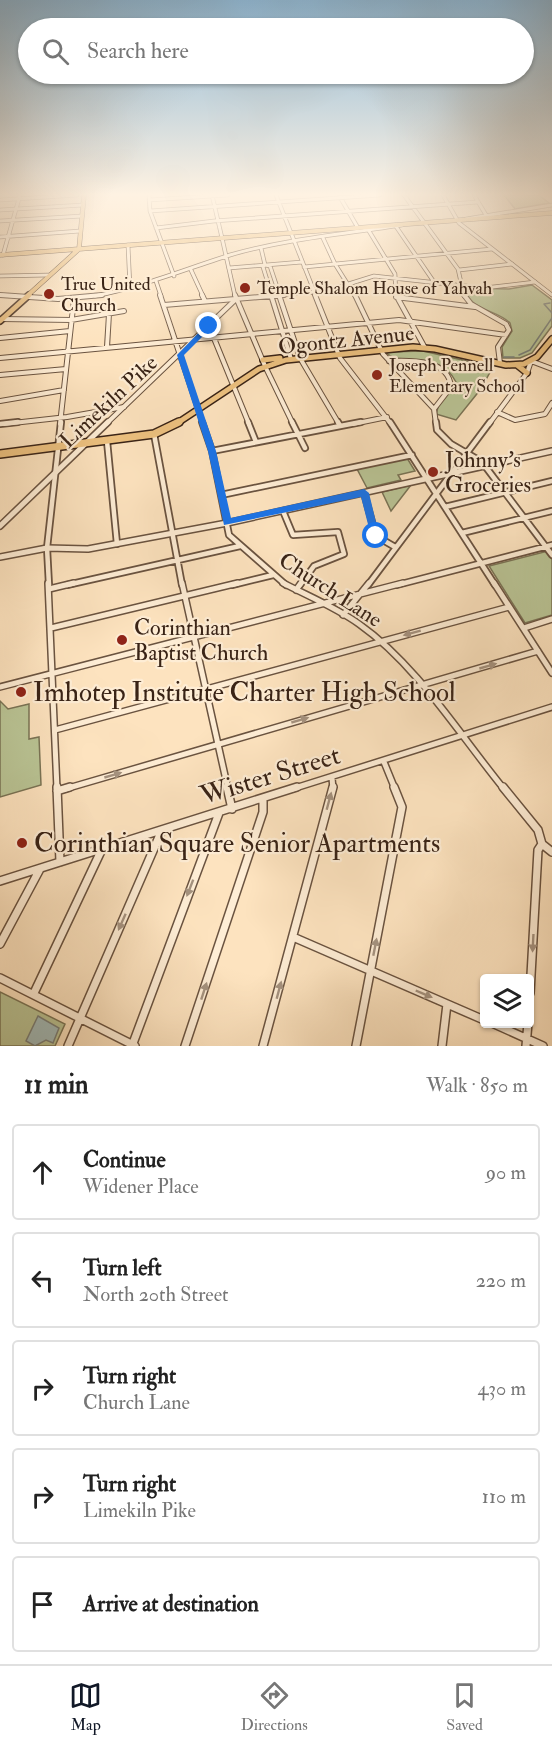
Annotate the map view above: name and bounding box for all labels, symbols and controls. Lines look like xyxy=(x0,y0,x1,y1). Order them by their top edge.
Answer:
search box xyxy=(18,18,534,84)
icon: search xyxy=(39,35,72,68)
text: Search here xyxy=(87,37,189,65)
place label: True United Church xyxy=(61,273,151,317)
place label: Temple Shalom House of Yahvah xyxy=(257,277,493,300)
marker: Temple Shalom House of Yahvah xyxy=(238,281,252,295)
marker: True United Church xyxy=(42,287,56,301)
route end xyxy=(195,312,221,338)
street label: Ogontz Avenue xyxy=(277,319,416,361)
street label: Limekiln Pike xyxy=(54,349,164,454)
place label: Joseph Pennell Elementary School xyxy=(388,354,525,398)
marker: Joseph Pennell Elementary School xyxy=(370,368,384,382)
place label: Johnny's Groceries xyxy=(444,446,531,499)
marker: Johnny's Groceries xyxy=(426,465,440,479)
route start xyxy=(362,522,388,548)
street label: Church Lane xyxy=(274,546,387,634)
place label: Corinthian Baptist Church xyxy=(134,614,269,668)
one-way arrow xyxy=(403,629,421,638)
marker: Corinthian Baptist Church xyxy=(115,633,129,647)
one-way arrow xyxy=(479,661,497,670)
place label: Imhotep Institute Charter High School xyxy=(33,676,456,710)
marker: Imhotep Institute Charter High School xyxy=(14,685,28,699)
one-way arrow xyxy=(292,715,310,724)
street label: Wister Street xyxy=(195,738,344,813)
one-way arrow xyxy=(104,770,122,779)
one-way arrow xyxy=(325,792,335,810)
place label: Corinthian Square Senior Apartments xyxy=(34,827,440,861)
marker: Corinthian Square Senior Apartments xyxy=(15,836,29,850)
one-way arrow xyxy=(185,879,195,897)
one-way arrow xyxy=(117,914,127,932)
one-way arrow xyxy=(528,933,537,952)
one-way arrow xyxy=(370,938,380,957)
map controls xyxy=(480,974,534,1028)
button: layers xyxy=(480,974,534,1028)
one-way arrow xyxy=(275,980,284,998)
one-way arrow xyxy=(199,981,209,999)
one-way arrow xyxy=(415,990,433,999)
text: 11 min xyxy=(24,1069,89,1101)
text: Walk · 850 m xyxy=(426,1073,528,1098)
text: Continue xyxy=(83,1146,166,1174)
icon: ahead xyxy=(26,1156,59,1189)
text: 90 m xyxy=(486,1160,526,1185)
text: Widener Place xyxy=(83,1174,199,1199)
text: Turn left xyxy=(83,1254,162,1282)
icon: left xyxy=(26,1264,59,1297)
text: 220 m xyxy=(476,1268,526,1293)
text: North 20th Street xyxy=(83,1282,228,1307)
text: Turn right xyxy=(83,1362,176,1390)
icon: right xyxy=(26,1372,59,1405)
text: 430 m xyxy=(478,1376,526,1401)
text: Church Lane xyxy=(83,1390,190,1415)
text: Turn right xyxy=(83,1470,176,1498)
icon: right xyxy=(26,1480,59,1513)
text: 110 m xyxy=(482,1484,526,1509)
text: Limekiln Pike xyxy=(83,1498,196,1523)
icon: arrive xyxy=(26,1588,59,1621)
text: Arrive at destination xyxy=(83,1590,259,1618)
tab: Map xyxy=(69,1679,102,1735)
tab: Directions xyxy=(241,1679,308,1735)
tab: Saved xyxy=(446,1679,483,1735)

